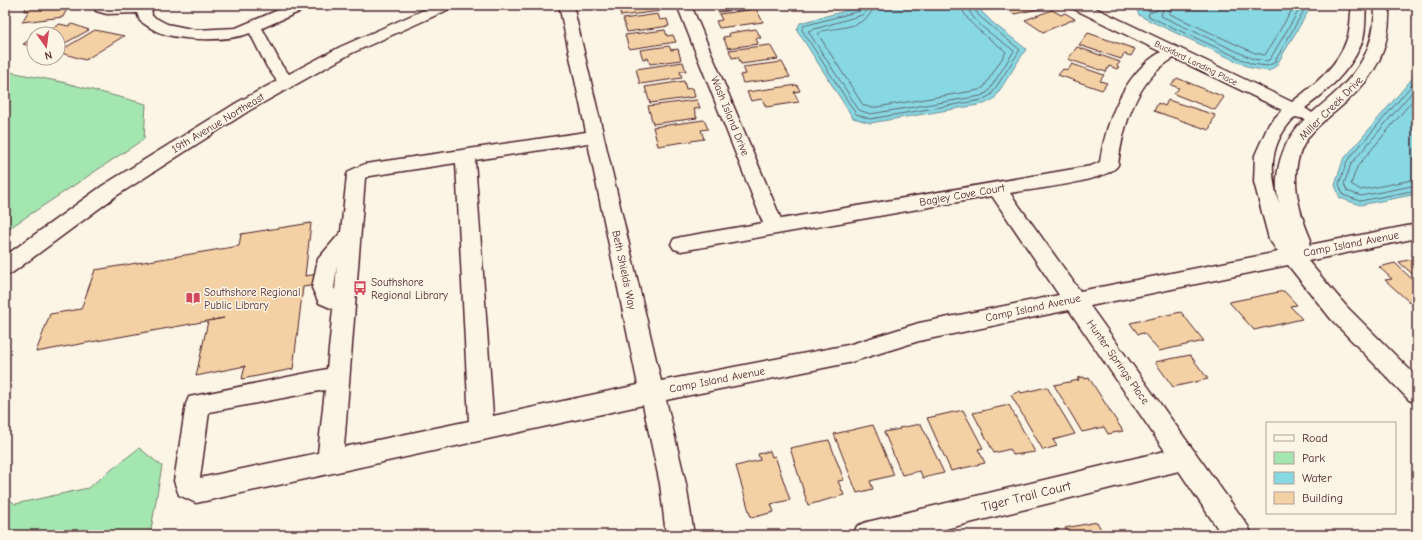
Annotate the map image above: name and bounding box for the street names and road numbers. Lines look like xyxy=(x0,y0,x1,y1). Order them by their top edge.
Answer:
street label: Buckford Landing Place xyxy=(1153,39,1240,88)
street label: Miller Creek Drive xyxy=(1296,73,1366,143)
street label: Wash Island Drive xyxy=(708,74,752,158)
street label: 19th Avenue Northeast xyxy=(169,90,267,156)
street label: Bagley Cove Court xyxy=(918,181,1007,209)
street label: Camp Island Avenue xyxy=(1302,228,1400,260)
street label: Beth Shields Way xyxy=(609,229,639,311)
street label: Camp Island Avenue xyxy=(984,291,1082,324)
street label: Hunter Springs Place xyxy=(1084,317,1152,407)
street label: Camp Island Avenue xyxy=(668,364,766,396)
street label: Tiger Trail Court xyxy=(980,477,1073,514)

